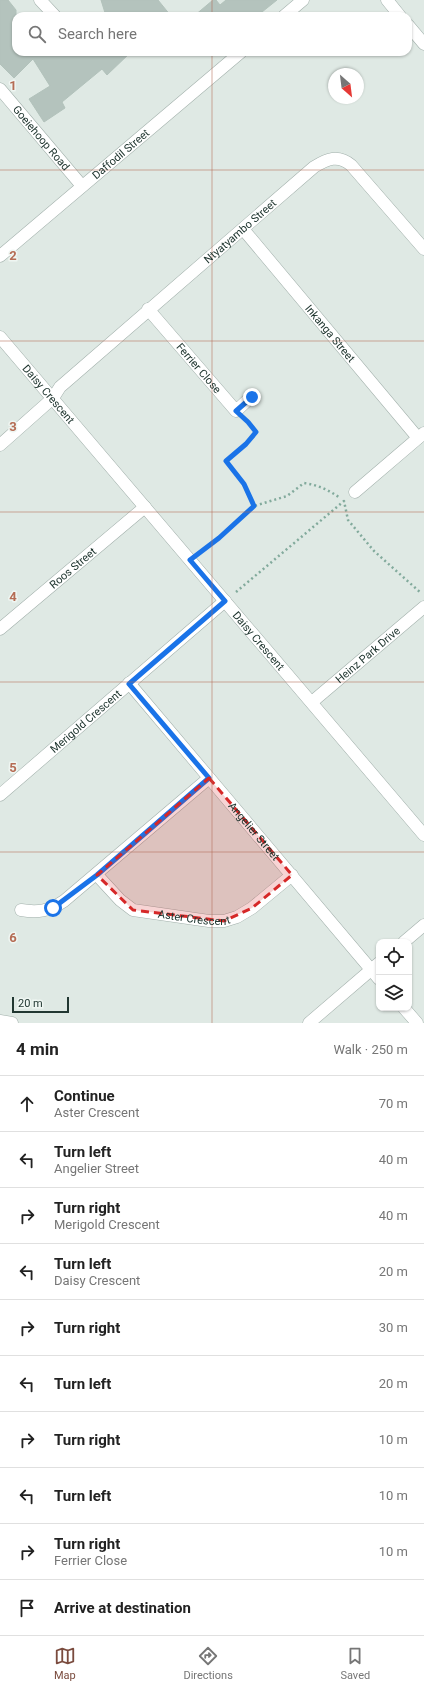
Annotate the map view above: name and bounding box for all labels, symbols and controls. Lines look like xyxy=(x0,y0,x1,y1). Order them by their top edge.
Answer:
search box xyxy=(12,12,412,56)
icon: search xyxy=(26,23,48,45)
text: Search here xyxy=(58,25,137,43)
north arrow xyxy=(328,68,364,104)
text: 1 xyxy=(9,78,17,93)
street label: Goeiehoop Road xyxy=(10,103,72,173)
street label: Daffodil Street xyxy=(89,126,152,182)
street label: Ntyatyambo Street xyxy=(201,196,279,266)
text: 2 xyxy=(9,248,17,263)
street label: Inkanga Street xyxy=(303,302,358,365)
street label: Ferrier Close xyxy=(174,340,224,396)
street label: Daisy Crescent xyxy=(20,362,78,426)
route end xyxy=(243,388,261,406)
text: 3 xyxy=(9,419,17,434)
street label: Roos Street xyxy=(47,544,99,591)
text: 4 xyxy=(9,589,17,604)
street label: Daisy Crescent xyxy=(230,609,288,673)
street label: Heinz Park Drive xyxy=(333,624,403,686)
street label: Merigold Crescent xyxy=(47,687,124,755)
text: 5 xyxy=(9,760,17,775)
street label: Angelier Street xyxy=(226,799,283,863)
route start xyxy=(44,899,62,917)
street label: Aster Crescent xyxy=(157,907,232,928)
text: 6 xyxy=(9,930,17,945)
map controls xyxy=(376,939,412,1011)
button: locate xyxy=(376,939,412,975)
button: layers xyxy=(376,975,412,1011)
scale bar xyxy=(12,995,69,1014)
text: 20 m xyxy=(18,997,43,1010)
text: 4 min xyxy=(16,1039,59,1059)
text: Walk · 250 m xyxy=(333,1042,408,1057)
text: Continue xyxy=(54,1087,115,1105)
icon: ahead xyxy=(16,1093,38,1115)
text: 70 m xyxy=(379,1096,408,1111)
text: Aster Crescent xyxy=(54,1105,139,1120)
text: Turn left xyxy=(54,1143,111,1161)
icon: left xyxy=(16,1149,38,1171)
text: 40 m xyxy=(379,1152,408,1167)
text: Angelier Street xyxy=(54,1161,139,1176)
text: Turn right xyxy=(54,1199,120,1217)
icon: right xyxy=(16,1205,38,1227)
text: 40 m xyxy=(379,1208,408,1223)
text: Merigold Crescent xyxy=(54,1217,160,1232)
text: Turn left xyxy=(54,1255,111,1273)
icon: left xyxy=(16,1261,38,1283)
text: 20 m xyxy=(379,1264,408,1279)
text: Daisy Crescent xyxy=(54,1273,140,1288)
icon: right xyxy=(16,1317,38,1339)
text: Turn right xyxy=(54,1319,120,1337)
text: 30 m xyxy=(379,1320,408,1335)
icon: left xyxy=(16,1373,38,1395)
text: Turn left xyxy=(54,1375,111,1393)
text: 20 m xyxy=(379,1376,408,1391)
icon: right xyxy=(16,1429,38,1451)
text: Turn right xyxy=(54,1431,120,1449)
text: 10 m xyxy=(379,1432,408,1447)
icon: left xyxy=(16,1485,38,1507)
text: Turn left xyxy=(54,1487,111,1505)
text: 10 m xyxy=(379,1488,408,1503)
text: Turn right xyxy=(54,1535,120,1553)
icon: right xyxy=(16,1541,38,1563)
text: 10 m xyxy=(379,1544,408,1559)
text: Ferrier Close xyxy=(54,1553,127,1568)
icon: arrive xyxy=(16,1597,38,1619)
text: Arrive at destination xyxy=(54,1599,191,1617)
tab: Map xyxy=(54,1645,76,1682)
tab: Directions xyxy=(183,1645,233,1682)
tab: Saved xyxy=(340,1645,370,1682)

